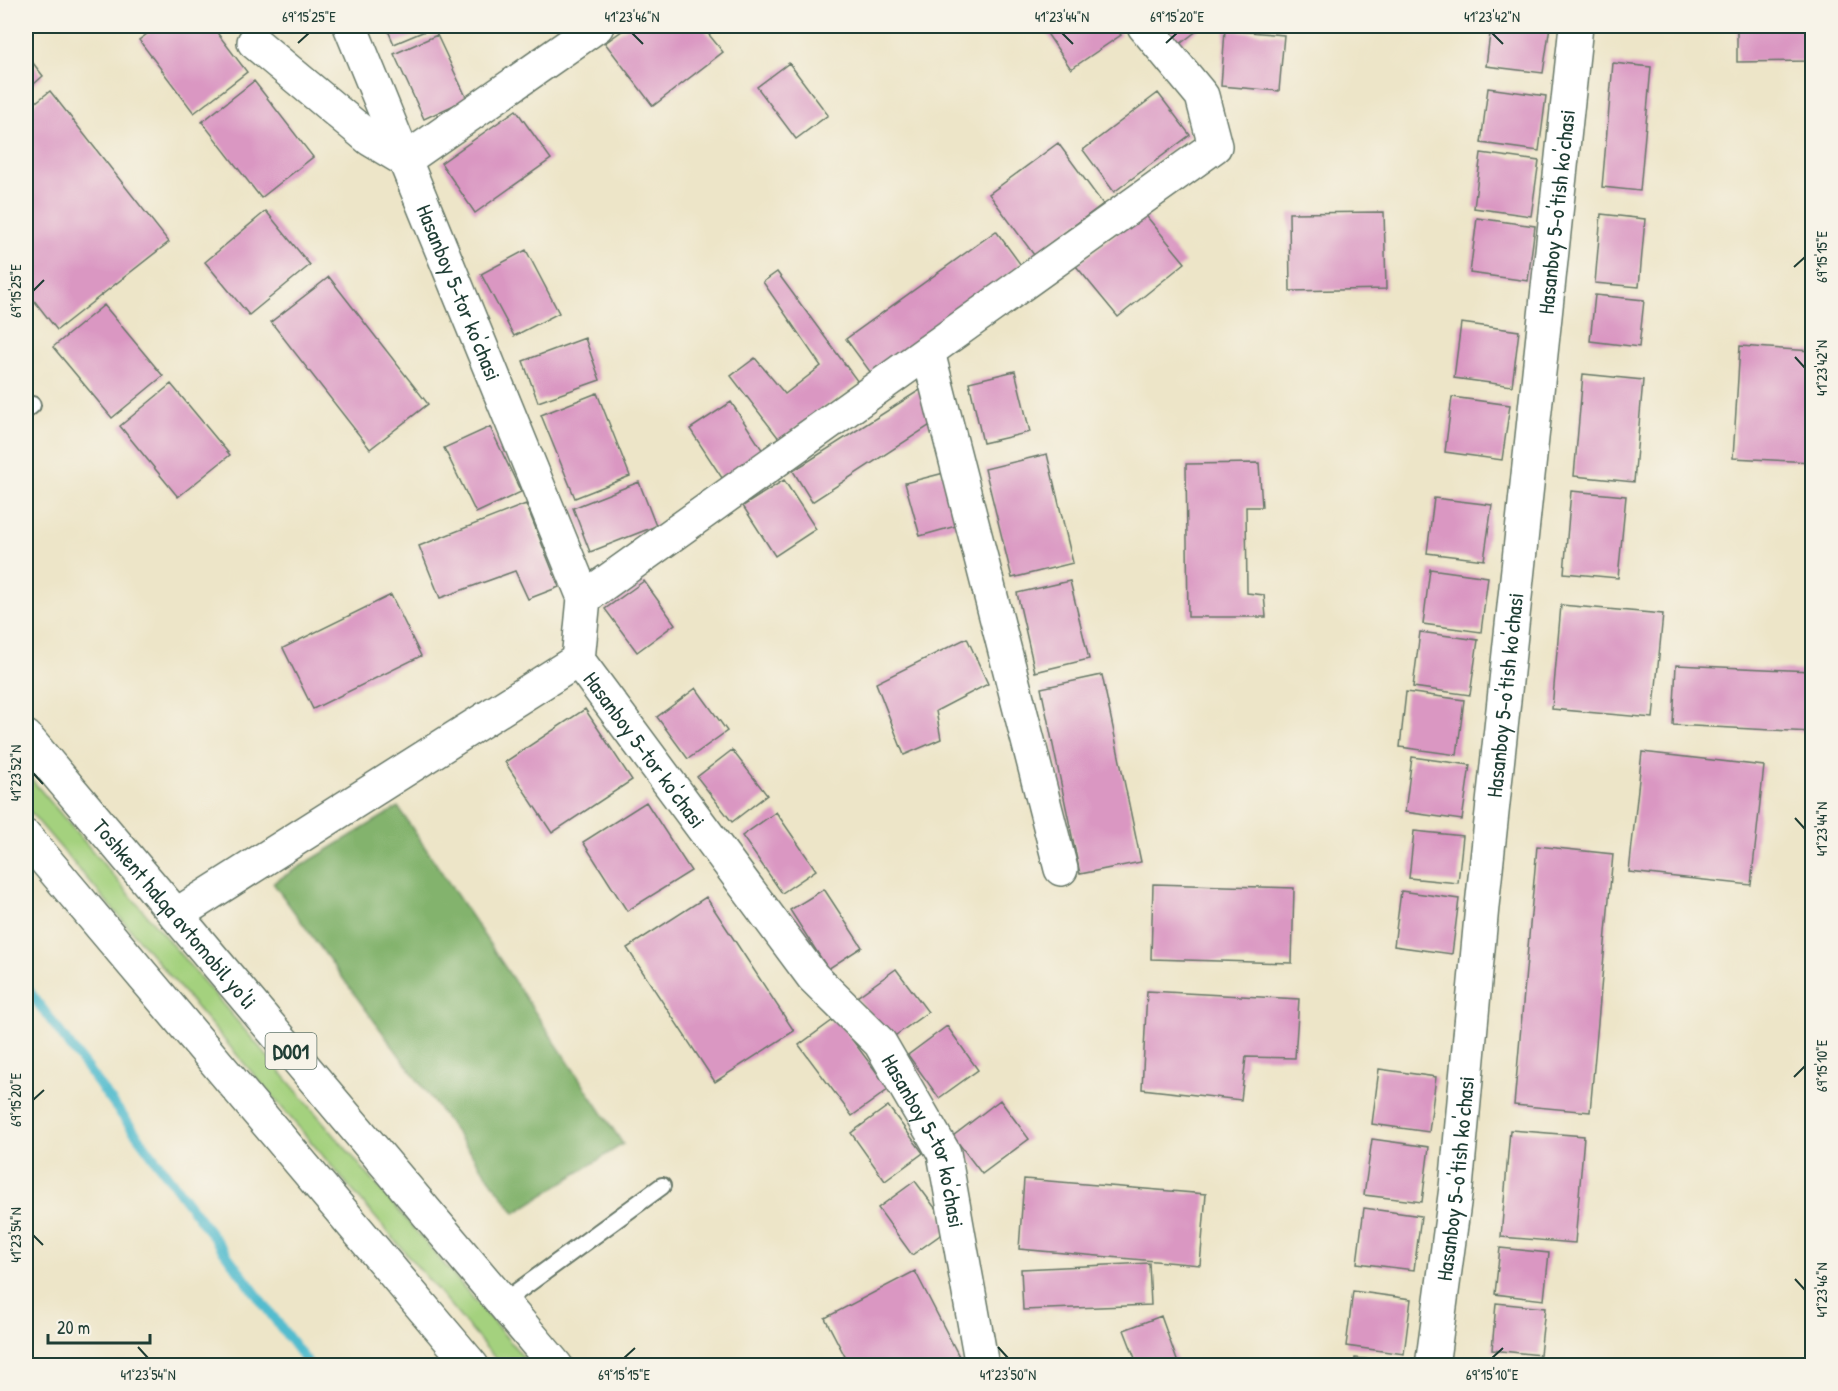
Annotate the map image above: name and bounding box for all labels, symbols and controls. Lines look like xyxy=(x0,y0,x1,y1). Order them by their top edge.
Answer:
text: 69°15'25"E xyxy=(282,6,336,27)
text: 41°23'46"N xyxy=(605,6,659,27)
text: 41°23'44"N xyxy=(1035,6,1089,27)
text: 69°15'20"E xyxy=(1150,6,1204,27)
text: 41°23'42"N xyxy=(1464,6,1520,27)
street label: Hasanboy 5-o'tish ko'chasi xyxy=(1530,108,1582,316)
street label: Hasanboy 5-tor ko'chasi xyxy=(410,200,509,385)
text: 69°15'15"E xyxy=(1811,231,1832,283)
text: 69°15'25"E xyxy=(5,264,26,318)
text: 41°23'42"N xyxy=(1811,340,1832,396)
street label: Hasanboy 5-o'tish ko'chasi xyxy=(1479,591,1530,799)
street label: Hasanboy 5-tor ko'chasi xyxy=(576,665,713,834)
text: 41°23'52"N xyxy=(5,745,26,801)
text: 41°23'44"N xyxy=(1811,802,1832,856)
street label: Toshkent halqa avtomobil yo'li xyxy=(86,812,264,1015)
road number: D001 xyxy=(266,1033,316,1069)
text: 69°15'10"E xyxy=(1811,1039,1832,1092)
street label: Hasanboy 5-tor ko'chasi xyxy=(875,1048,972,1230)
text: 69°15'20"E xyxy=(5,1073,26,1127)
street label: Hasanboy 5-o'tish ko'chasi xyxy=(1429,1075,1481,1283)
text: 41°23'54"N xyxy=(5,1207,26,1263)
text: 41°23'46"N xyxy=(1811,1263,1832,1317)
scale bar xyxy=(48,1307,150,1345)
text: 20 m xyxy=(57,1315,90,1340)
text: 41°23'54"N xyxy=(120,1364,176,1385)
text: 69°15'15"E xyxy=(598,1364,650,1385)
text: 41°23'50"N xyxy=(980,1364,1036,1385)
text: 69°15'10"E xyxy=(1466,1364,1519,1385)

